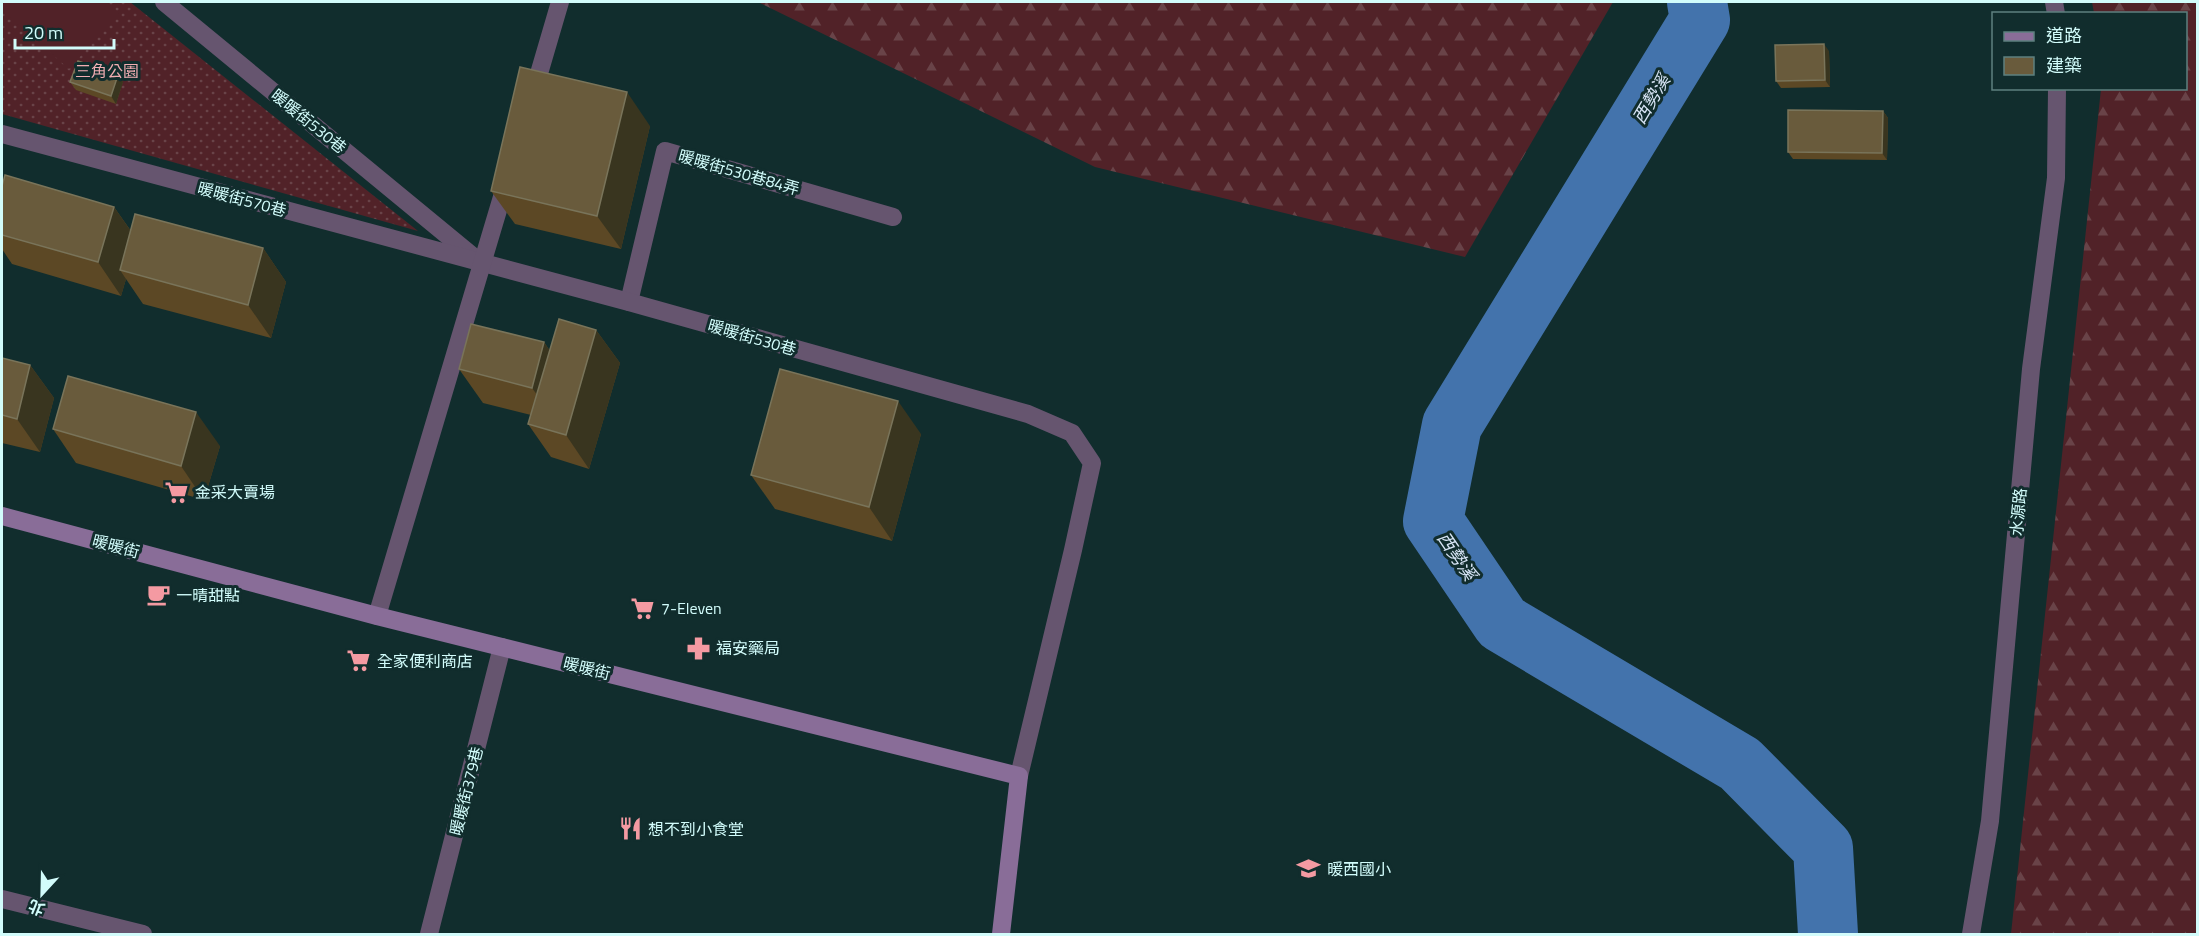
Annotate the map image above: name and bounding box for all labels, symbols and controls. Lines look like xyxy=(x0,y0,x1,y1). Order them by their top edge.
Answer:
scale bar xyxy=(15,12,114,50)
legend xyxy=(1992,12,2187,90)
text: 20 m xyxy=(24,19,63,46)
text: 道路 xyxy=(2046,22,2082,49)
text: 建築 xyxy=(2046,52,2082,79)
park label: 三角公園 xyxy=(75,59,139,83)
water label: 西勢溪 xyxy=(1626,66,1678,129)
street label: 暖暖街530巷 xyxy=(266,83,352,159)
street label: 暖暖街530巷84弄 xyxy=(676,143,802,201)
street label: 暖暖街570巷 xyxy=(195,176,289,222)
street label: 暖暖街530巷 xyxy=(705,313,799,361)
supermarket icon: 金采大賣場 xyxy=(164,479,190,505)
place label: 金采大賣場 xyxy=(195,480,275,504)
street label: 水源路 xyxy=(2004,487,2032,537)
water label: 西勢溪 xyxy=(1431,526,1485,588)
street label: 暖暖街 xyxy=(90,528,142,564)
cafe icon: 一晴甜點 xyxy=(145,582,171,608)
place label: 一晴甜點 xyxy=(176,583,240,607)
supermarket icon: 7-Eleven xyxy=(630,595,656,621)
place label: 7-Eleven xyxy=(661,596,722,620)
pharmacy icon: 福安藥局 xyxy=(685,635,711,661)
place label: 福安藥局 xyxy=(716,636,780,660)
supermarket icon: 全家便利商店 xyxy=(346,648,372,674)
place label: 全家便利商店 xyxy=(377,649,473,673)
street label: 暖暖街 xyxy=(561,651,613,685)
street label: 暖暖街379巷 xyxy=(443,744,489,838)
restaurant icon: 想不到小食堂 xyxy=(617,816,643,842)
place label: 想不到小食堂 xyxy=(648,817,744,841)
school or university icon: 暖西國小 xyxy=(1296,856,1322,882)
place label: 暖西國小 xyxy=(1327,857,1391,881)
north arrow xyxy=(12,864,72,924)
text: 北 xyxy=(24,894,48,922)

